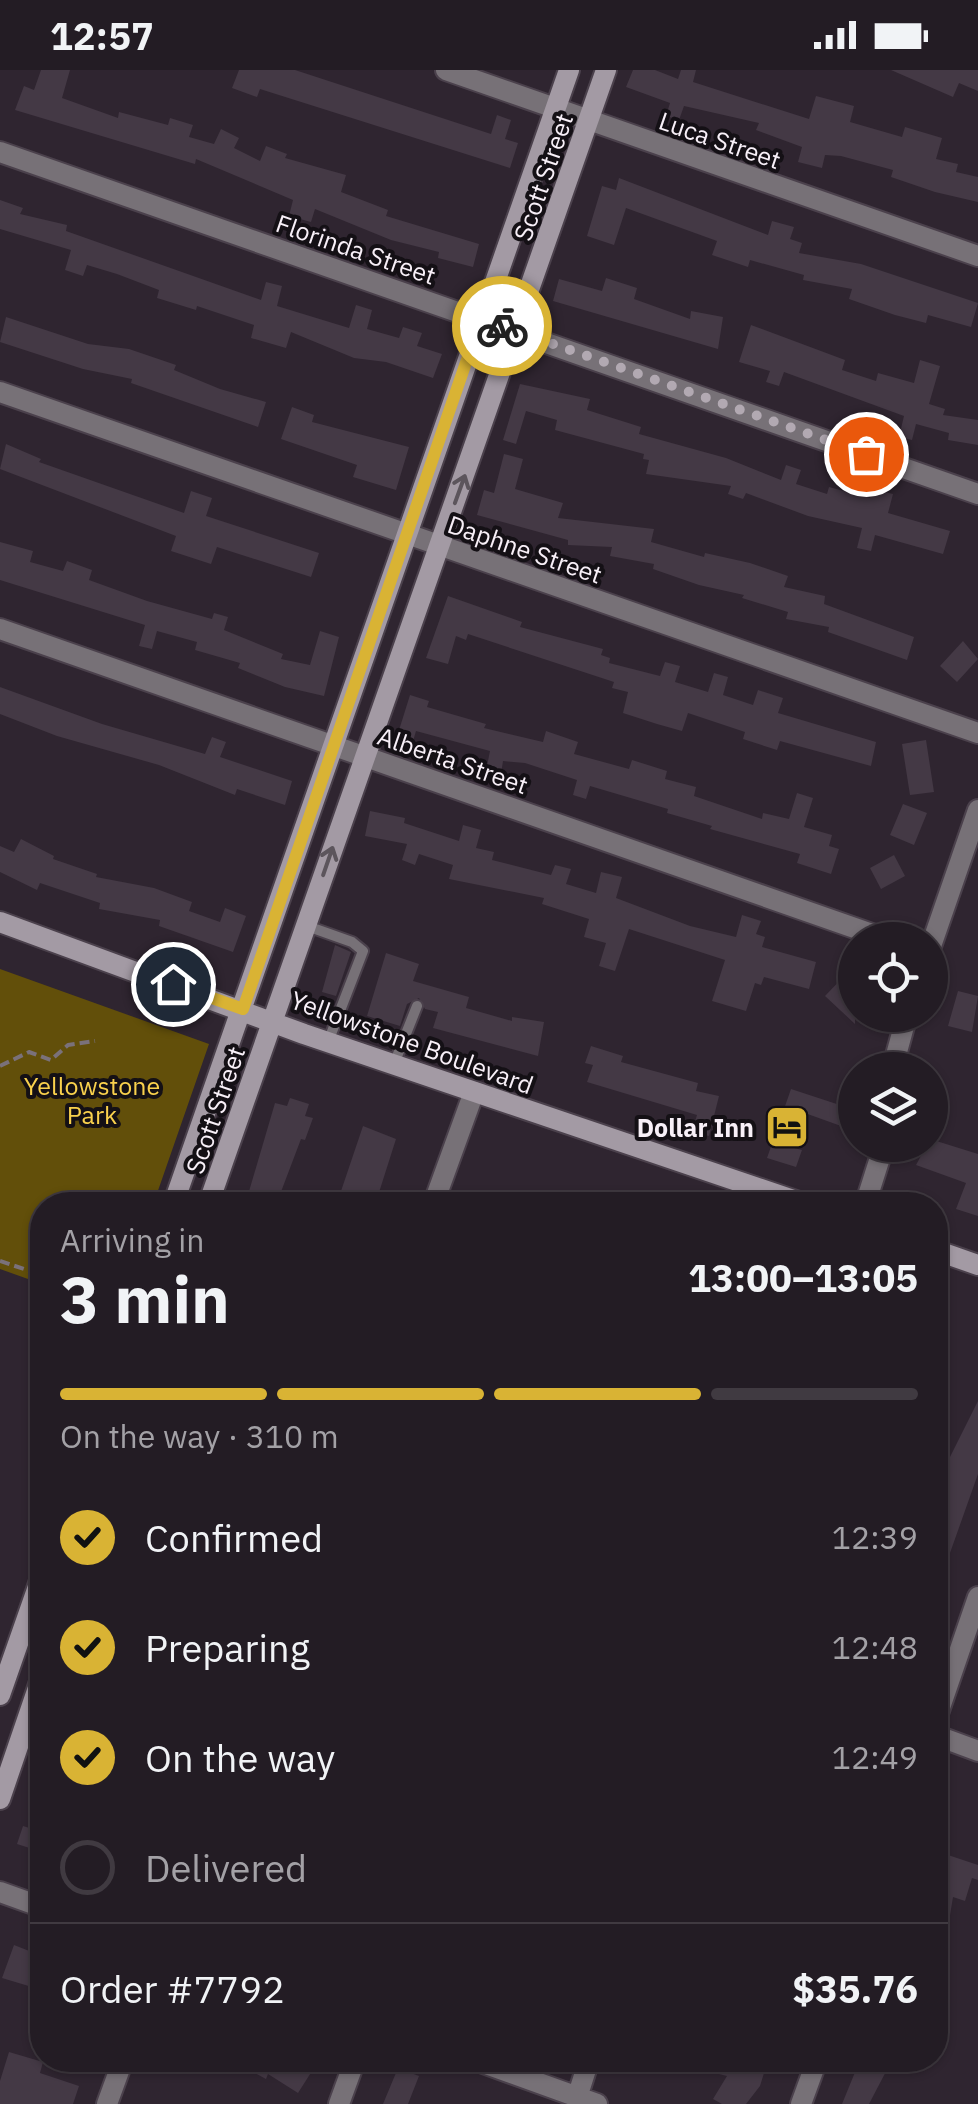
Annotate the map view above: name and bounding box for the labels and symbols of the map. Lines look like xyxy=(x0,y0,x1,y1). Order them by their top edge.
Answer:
street label: Luca Street xyxy=(655,104,785,176)
street label: Scott Street xyxy=(506,109,580,245)
street label: Florinda Street xyxy=(272,206,440,292)
courier xyxy=(452,276,552,376)
pin xyxy=(824,412,909,497)
one-way arrow xyxy=(452,474,470,505)
street label: Daphne Street xyxy=(443,507,607,591)
street label: Alberta Street xyxy=(373,719,533,801)
one-way arrow xyxy=(320,845,338,877)
pin xyxy=(131,942,216,1027)
street label: Yellowstone Boulevard xyxy=(286,983,538,1101)
street label: Scott Street xyxy=(178,1042,252,1178)
park label: Yellowstone Park xyxy=(24,1069,160,1131)
hotel icon: Dollar Inn xyxy=(764,1104,810,1150)
place label: Dollar Inn xyxy=(637,1111,754,1144)

